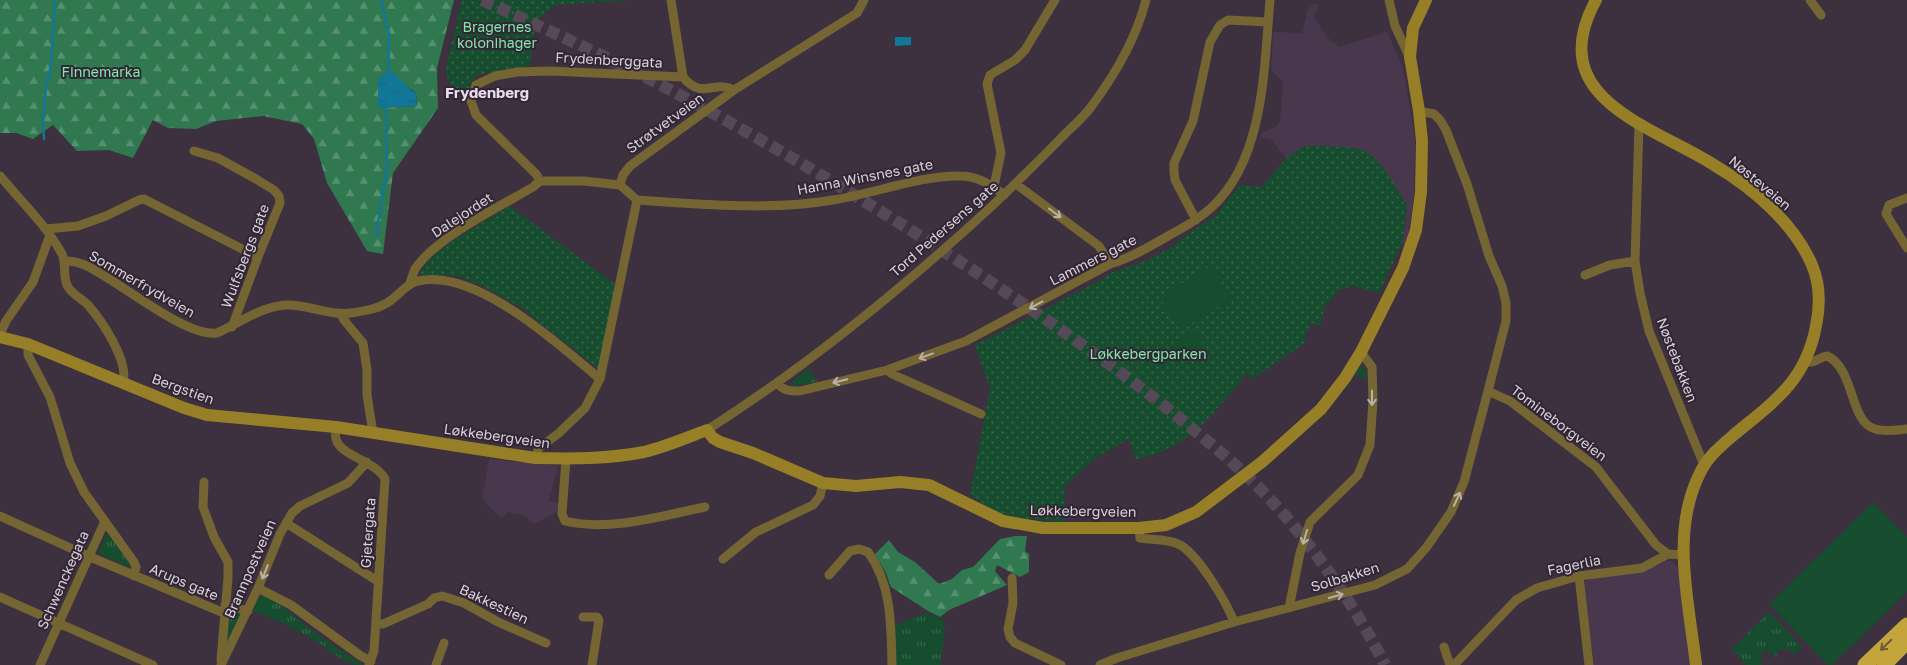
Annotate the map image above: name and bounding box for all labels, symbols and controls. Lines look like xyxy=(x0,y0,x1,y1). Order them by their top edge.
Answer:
park label: Bragernes kolonihager xyxy=(457,18,537,51)
street label: Frydenberggata xyxy=(555,48,663,71)
park label: Finnemarka xyxy=(62,63,140,80)
district label: Frydenberg xyxy=(445,83,529,101)
street label: Strøtvetveien xyxy=(623,89,707,156)
street label: Nøsteveien xyxy=(1726,152,1795,214)
street label: Hanna Winsnes gate xyxy=(795,155,934,198)
street label: Tord Pedersens gate xyxy=(886,177,1001,280)
street label: Dalejordet xyxy=(428,188,496,241)
street label: Wulfsbergs gate xyxy=(217,201,272,310)
one-way arrow xyxy=(1048,208,1062,218)
street label: Lammers gate xyxy=(1046,230,1139,289)
street label: Sommerfrydveien xyxy=(86,246,198,321)
one-way arrow xyxy=(1029,300,1044,310)
street label: Nøstebakken xyxy=(1654,315,1701,404)
park label: Løkkebergparken xyxy=(1089,345,1207,362)
one-way arrow xyxy=(919,352,935,361)
street label: Bergstien xyxy=(150,369,217,408)
one-way arrow xyxy=(833,377,849,386)
street label: Tomineborgveien xyxy=(1508,381,1611,464)
one-way arrow xyxy=(1367,389,1377,405)
street label: Løkkebergveien xyxy=(443,420,551,451)
one-way arrow xyxy=(1452,492,1462,507)
street label: Gjetergata xyxy=(357,497,378,569)
street label: Løkkebergveien xyxy=(1029,501,1137,520)
street label: Brannpostveien xyxy=(220,517,279,621)
street label: Schwenckegata xyxy=(33,528,92,632)
one-way arrow xyxy=(1300,528,1310,544)
street label: Fagerlia xyxy=(1546,551,1602,578)
street label: Solbakken xyxy=(1309,558,1381,595)
street label: Arups gate xyxy=(147,559,221,604)
one-way arrow xyxy=(260,564,269,579)
street label: Bakkestien xyxy=(457,580,532,627)
one-way arrow xyxy=(1327,590,1343,600)
one-way arrow xyxy=(1880,639,1892,651)

